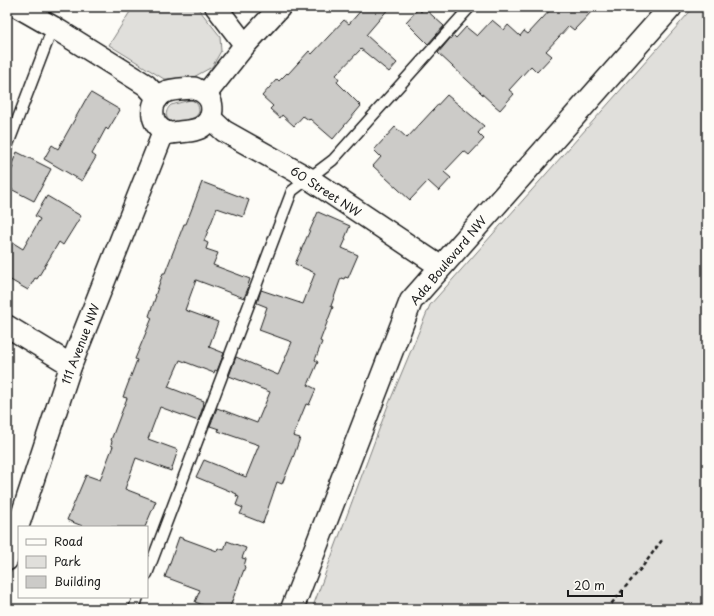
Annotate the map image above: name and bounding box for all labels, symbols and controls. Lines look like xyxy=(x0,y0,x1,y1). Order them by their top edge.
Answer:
street label: 60 Street NW xyxy=(287,161,366,221)
street label: Ada Boulevard NW xyxy=(405,211,491,308)
street label: 111 Avenue NW xyxy=(56,300,104,387)
legend xyxy=(18,526,148,598)
text: Road xyxy=(54,532,83,550)
text: Park xyxy=(54,552,81,570)
text: Building xyxy=(54,572,101,590)
scale bar xyxy=(568,572,622,598)
text: 20 m xyxy=(574,576,605,594)

